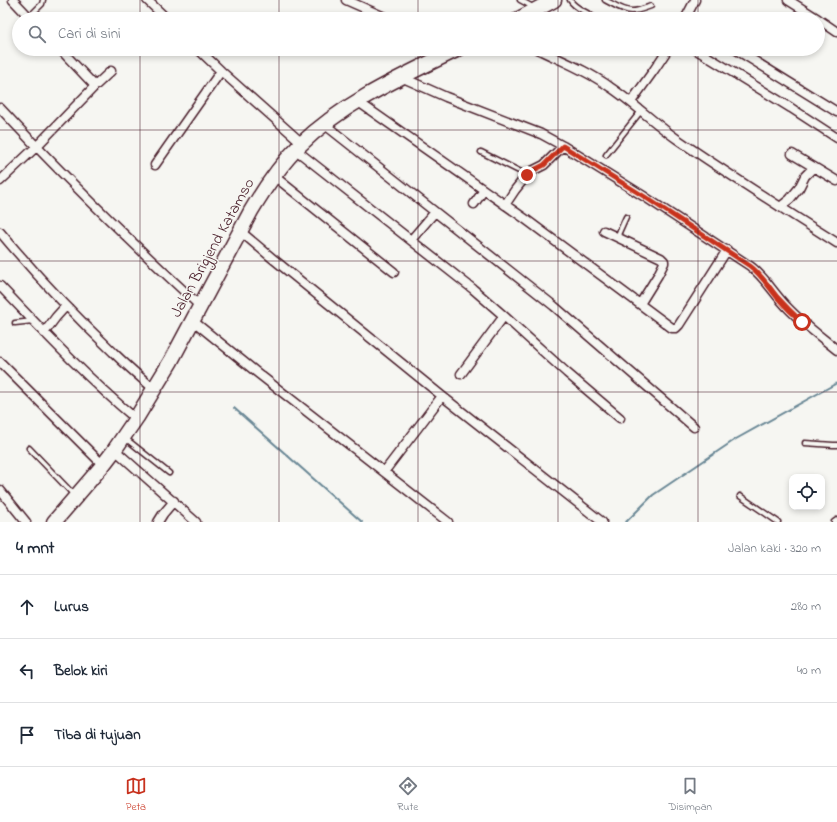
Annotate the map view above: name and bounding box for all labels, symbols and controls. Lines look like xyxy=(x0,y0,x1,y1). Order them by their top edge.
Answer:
search box xyxy=(12,12,825,56)
icon: search xyxy=(26,23,48,45)
text: Cari di sini xyxy=(58,23,121,45)
route end xyxy=(518,166,536,184)
street label: Jalan Brigjend Katamso xyxy=(165,174,261,322)
route start xyxy=(793,313,811,331)
map controls xyxy=(789,474,825,510)
button: locate xyxy=(789,474,825,510)
text: 4 mnt xyxy=(16,536,55,561)
text: Jalan kaki · 320 m xyxy=(728,539,821,558)
icon: ahead xyxy=(16,596,38,618)
text: Lurus xyxy=(54,596,89,618)
text: 280 m xyxy=(791,597,821,616)
icon: left xyxy=(16,660,38,682)
text: Belok kiri xyxy=(54,660,108,682)
text: 40 m xyxy=(797,661,821,680)
icon: arrive xyxy=(16,724,38,746)
text: Tiba di tujuan xyxy=(54,724,141,746)
tab: Peta xyxy=(125,775,147,815)
tab: Rute xyxy=(397,775,419,815)
tab: Disimpan xyxy=(669,775,712,815)

